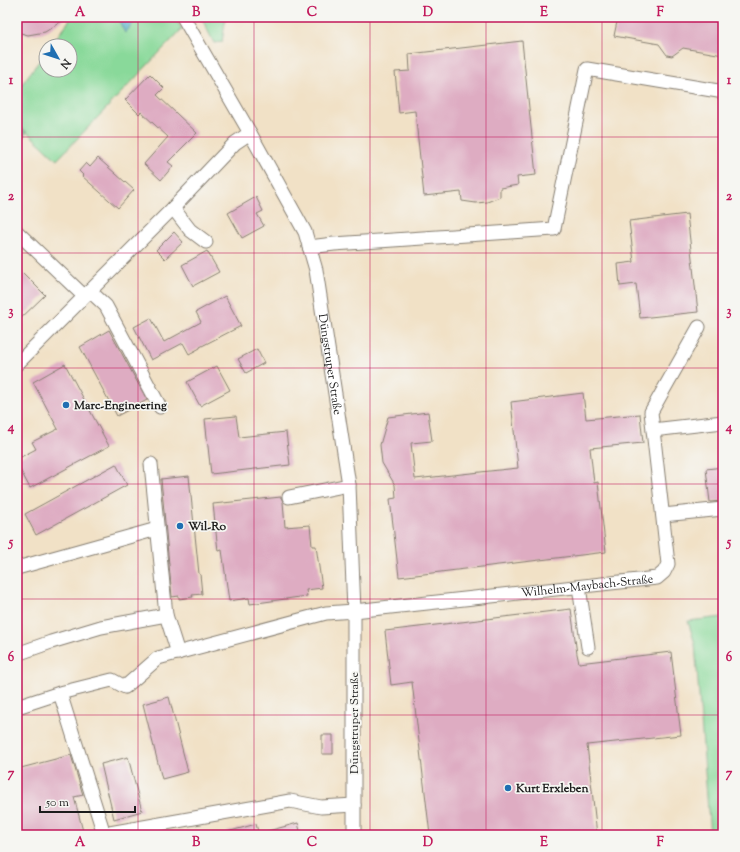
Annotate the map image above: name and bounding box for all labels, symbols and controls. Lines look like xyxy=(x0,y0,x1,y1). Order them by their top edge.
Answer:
text: A xyxy=(75,4,86,22)
text: B xyxy=(192,4,201,22)
text: C xyxy=(307,4,317,22)
text: D xyxy=(423,4,433,22)
text: E xyxy=(540,4,548,22)
text: F xyxy=(656,4,664,22)
north arrow xyxy=(38,38,78,78)
text: N xyxy=(56,54,75,72)
text: 1 xyxy=(9,72,14,90)
text: 1 xyxy=(727,72,732,90)
text: 2 xyxy=(8,188,15,206)
text: 2 xyxy=(726,188,733,206)
text: 3 xyxy=(8,303,14,321)
text: 3 xyxy=(726,303,732,321)
street label: Düngstruper Straße xyxy=(313,312,346,417)
place label: Marc-Engineering xyxy=(73,397,167,415)
marker: Marc-Engineering xyxy=(61,400,71,410)
text: 4 xyxy=(7,419,15,437)
text: 4 xyxy=(725,419,733,437)
place label: Wil-Ro xyxy=(187,518,227,536)
marker: Wil-Ro xyxy=(175,521,185,531)
text: 5 xyxy=(8,534,14,552)
text: 5 xyxy=(726,534,732,552)
street label: Wilhelm-Maybach-Straße xyxy=(520,570,655,603)
text: 6 xyxy=(8,649,15,667)
text: 6 xyxy=(726,649,733,667)
street label: Düngstruper Straße xyxy=(346,672,364,774)
text: 7 xyxy=(8,765,15,783)
text: 7 xyxy=(726,765,733,783)
place label: Kurt Erxleben xyxy=(515,780,589,798)
marker: Kurt Erxleben xyxy=(503,783,513,793)
scale bar xyxy=(40,788,135,814)
text: 50 m xyxy=(45,794,69,812)
text: A xyxy=(75,834,86,852)
text: B xyxy=(192,834,201,852)
text: C xyxy=(307,834,317,852)
text: D xyxy=(423,834,433,852)
text: E xyxy=(540,834,548,852)
text: F xyxy=(656,834,664,852)

